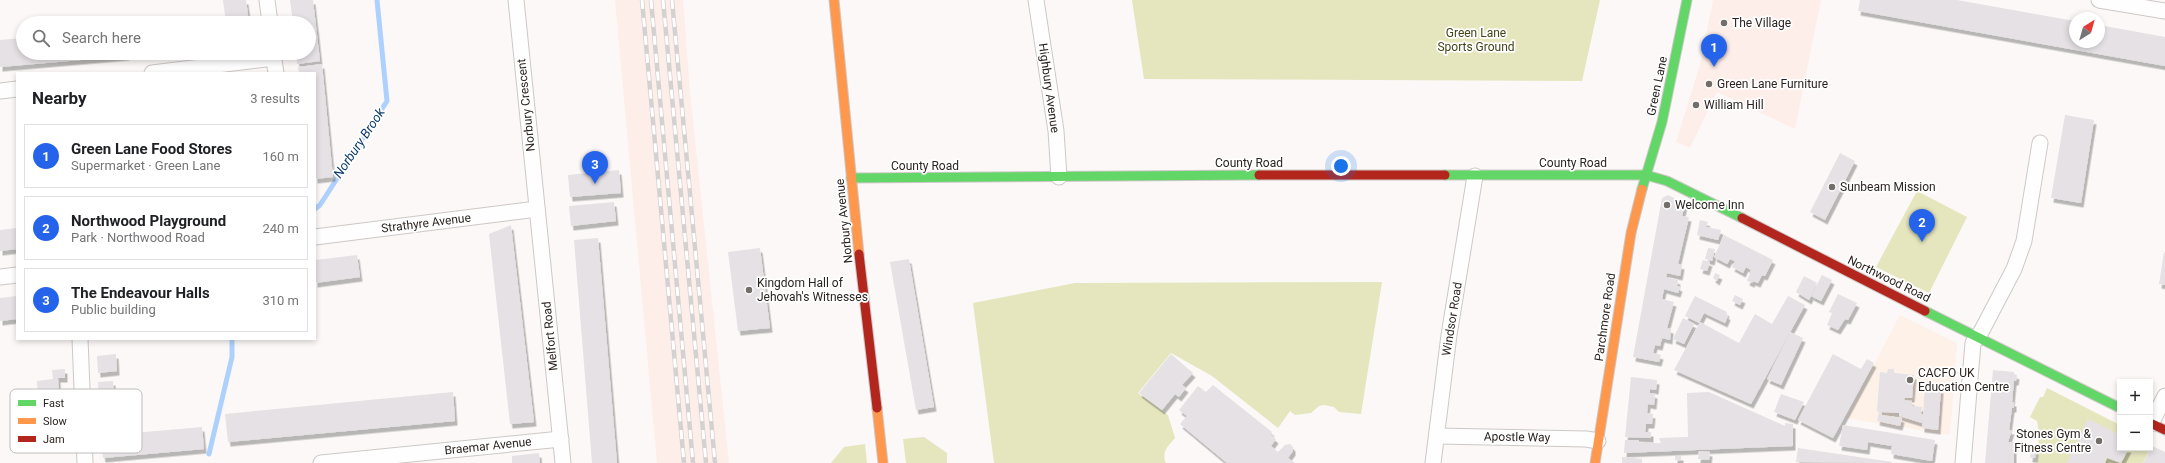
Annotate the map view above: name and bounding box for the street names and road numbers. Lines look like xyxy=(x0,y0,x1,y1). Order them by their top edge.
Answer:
street label: Highbury Avenue xyxy=(1036,42,1062,134)
street label: Green Lane xyxy=(1644,55,1670,117)
street label: Norbury Crescent xyxy=(514,58,538,152)
street label: County Road xyxy=(1215,156,1283,170)
street label: County Road xyxy=(1539,156,1607,170)
street label: County Road xyxy=(891,159,959,173)
street label: Norbury Avenue xyxy=(833,178,855,264)
street label: Strathyre Avenue xyxy=(380,211,472,235)
street label: Northwood Road xyxy=(1845,253,1933,305)
street label: Parchmore Road xyxy=(1592,272,1618,362)
street label: Windsor Road xyxy=(1439,281,1465,357)
street label: Melfort Road xyxy=(539,301,561,371)
street label: Apostle Way xyxy=(1484,429,1551,445)
street label: Braemar Avenue xyxy=(444,434,532,458)

